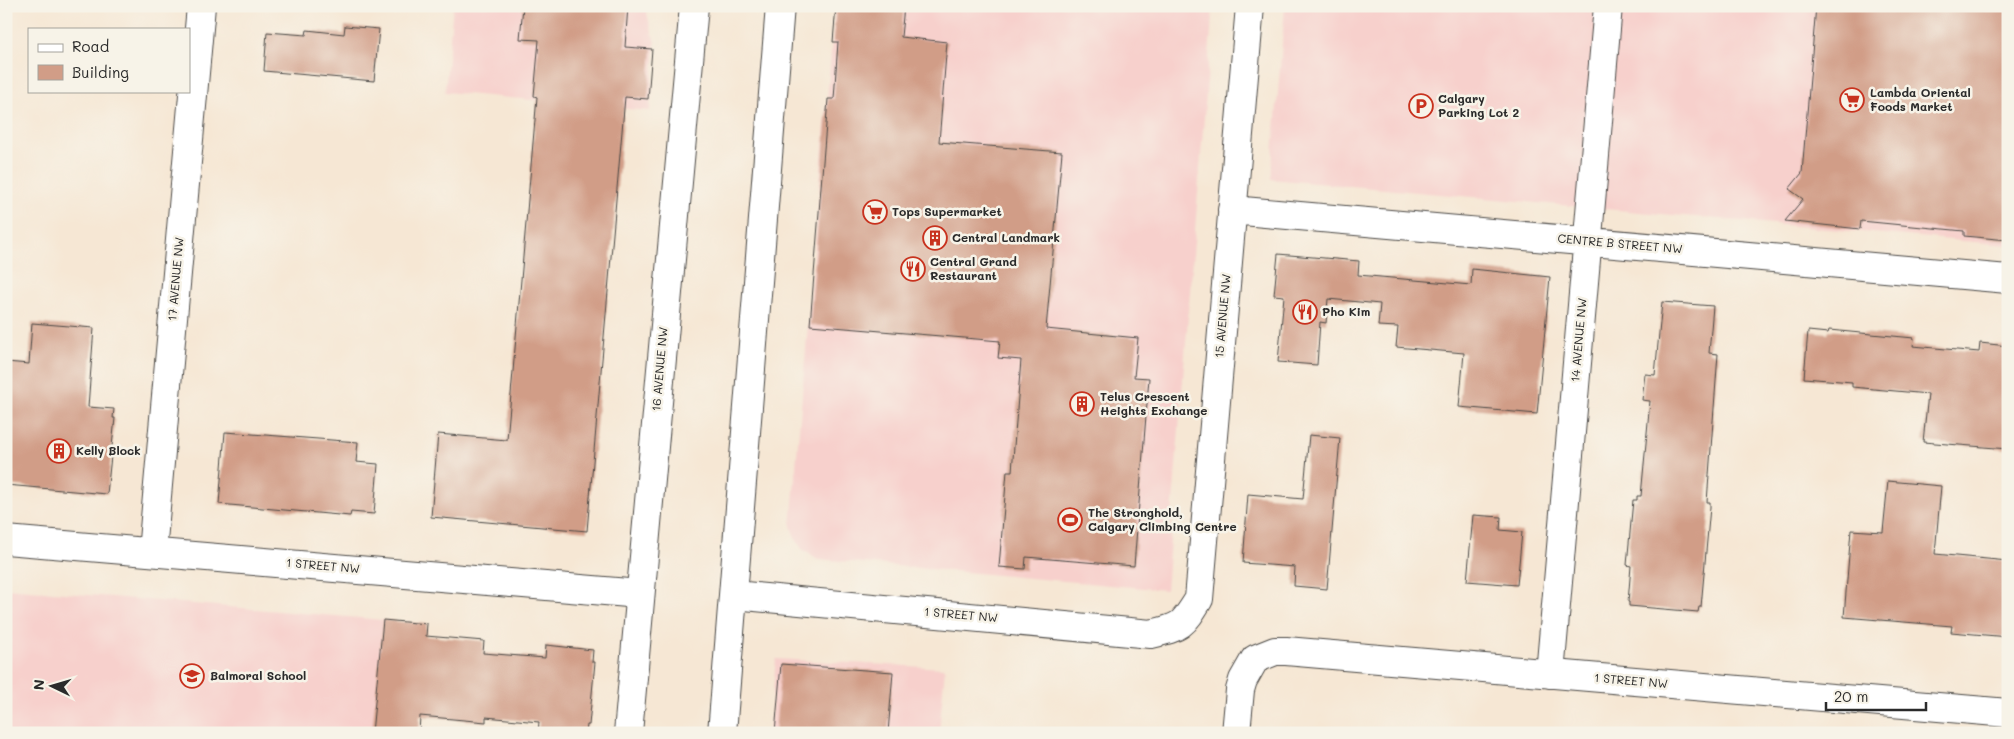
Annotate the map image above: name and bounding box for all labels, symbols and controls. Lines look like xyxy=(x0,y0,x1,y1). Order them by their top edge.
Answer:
legend xyxy=(28,28,190,92)
text: Road xyxy=(72,36,109,56)
text: Building xyxy=(72,62,129,82)
place label: Lambda Oriental Foods Market xyxy=(1870,84,1971,114)
supermarket icon: Lambda Oriental Foods Market xyxy=(1839,87,1865,113)
place label: Calgary Parking Lot 2 xyxy=(1438,90,1520,120)
parking icon: Calgary Parking Lot 2 xyxy=(1408,93,1434,119)
supermarket icon: Tops Supermarket xyxy=(862,199,888,225)
place label: Tops Supermarket xyxy=(892,203,1002,219)
building icon: Central Landmark xyxy=(922,225,948,251)
place label: Central Landmark xyxy=(952,229,1060,245)
street label: CENTRE B STREET NW xyxy=(1557,230,1683,256)
street label: 17 AVENUE NW xyxy=(163,236,187,321)
place label: Central Grand Restaurant xyxy=(930,253,1017,283)
restaurant icon: Central Grand Restaurant xyxy=(900,256,926,282)
street label: 15 AVENUE NW xyxy=(1210,273,1234,359)
street label: 14 AVENUE NW xyxy=(1566,297,1590,383)
restaurant icon: Pho Kim xyxy=(1292,299,1318,325)
place label: Pho Kim xyxy=(1322,303,1370,319)
street label: 16 AVENUE NW xyxy=(647,326,671,412)
place label: Telus Crescent Heights Exchange xyxy=(1100,388,1207,418)
building icon: Telus Crescent Heights Exchange xyxy=(1069,391,1095,417)
building icon: Kelly Block xyxy=(46,438,72,464)
place label: Kelly Block xyxy=(76,442,141,458)
place label: The Stronghold, Calgary Climbing Centre xyxy=(1088,504,1237,534)
sports icon: The Stronghold, Calgary Climbing Centre xyxy=(1057,507,1083,533)
street label: 1 STREET NW xyxy=(286,554,361,576)
street label: 1 STREET NW xyxy=(924,603,999,625)
north arrow xyxy=(28,662,78,712)
school or university icon: Balmoral School xyxy=(179,663,205,689)
place label: Balmoral School xyxy=(210,667,306,683)
street label: 1 STREET NW xyxy=(1594,669,1669,691)
text: N xyxy=(29,679,48,691)
scale bar xyxy=(1826,679,1926,711)
text: 20 m xyxy=(1834,686,1868,706)

